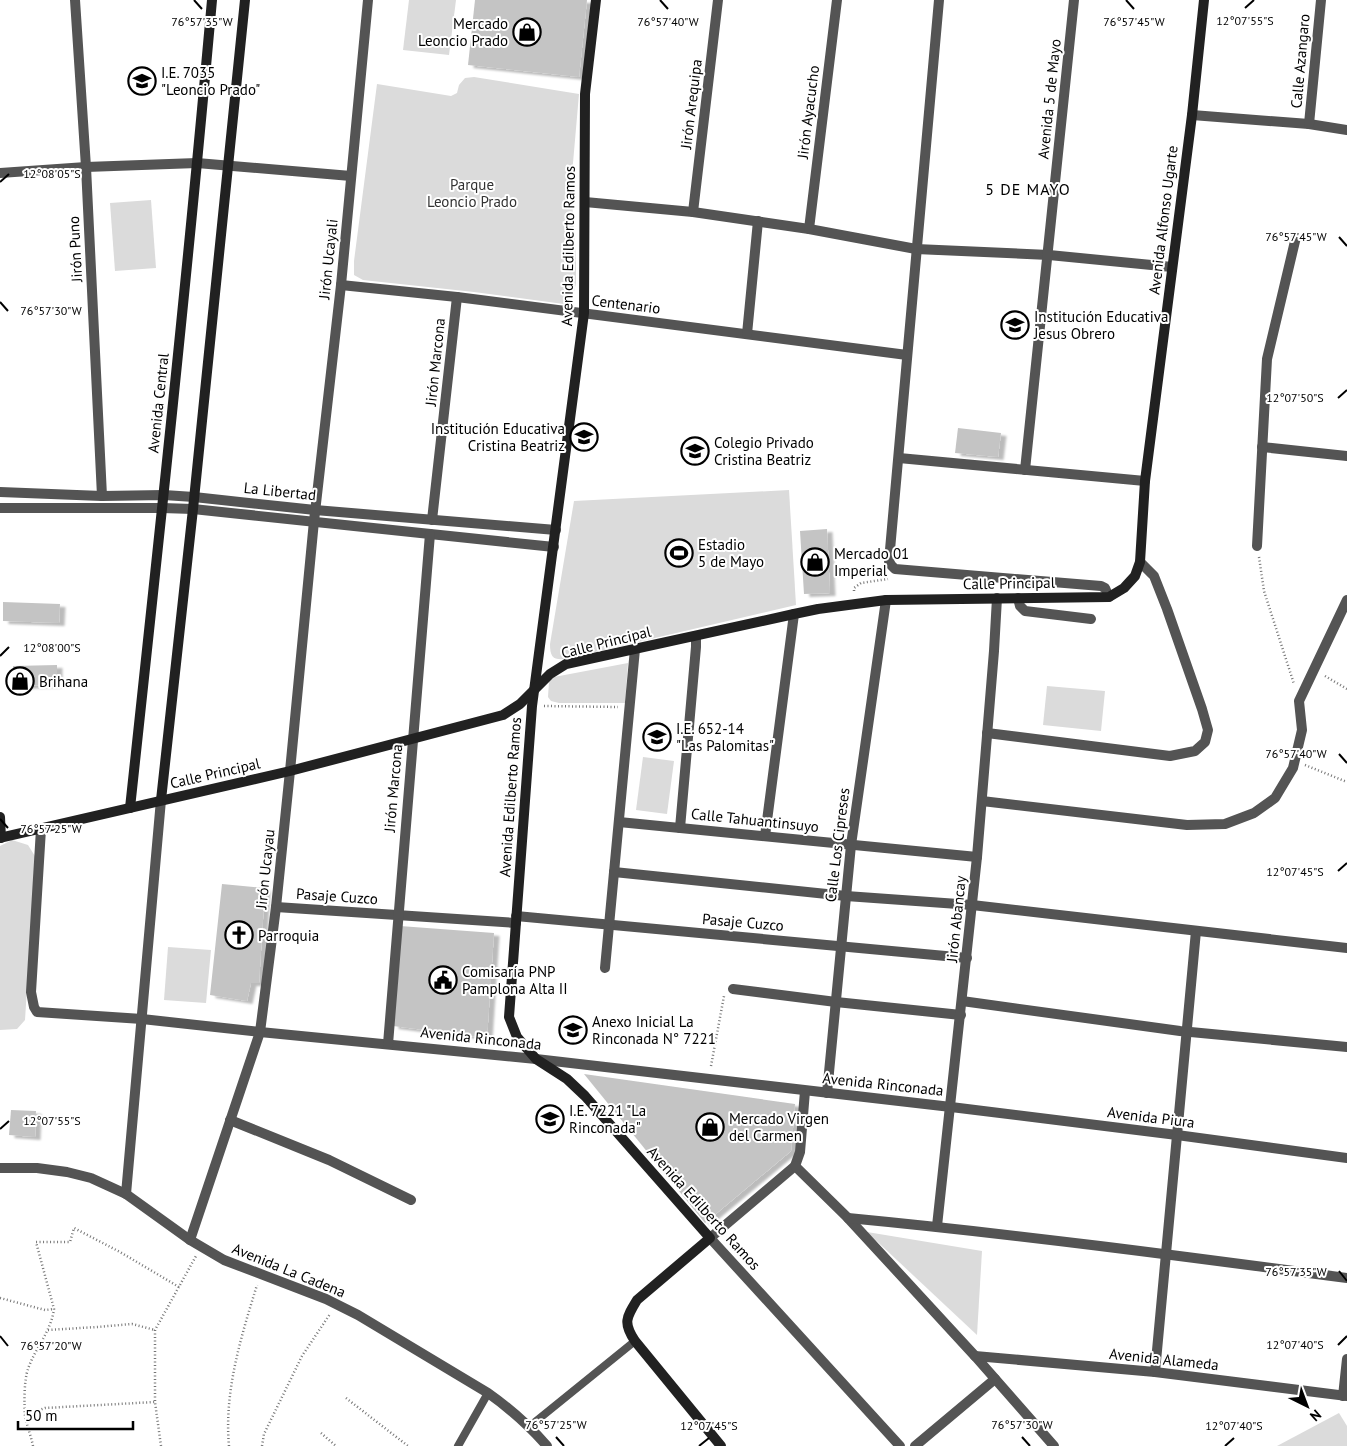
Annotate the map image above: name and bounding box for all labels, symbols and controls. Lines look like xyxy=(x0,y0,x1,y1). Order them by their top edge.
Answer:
text: 12°07'55"S xyxy=(1216,13,1274,28)
street label: Calle Azangaro xyxy=(1286,13,1314,109)
text: 76°57'35"W xyxy=(171,14,233,29)
place label: Mercado Leoncio Prado xyxy=(418,14,508,50)
text: 76°57'40"W xyxy=(637,14,699,29)
text: 76°57'45"W xyxy=(1103,14,1165,29)
shop icon: Mercado Leoncio Prado xyxy=(512,17,542,47)
street label: Avenida 5 de Mayo xyxy=(1033,38,1065,160)
street label: Jirón Arequipa xyxy=(676,58,706,151)
place label: I.E. 7035 "Leoncio Prado" xyxy=(161,63,260,99)
street label: Jirón Ayacucho xyxy=(793,64,823,161)
school or university icon: I.E. 7035 "Leoncio Prado" xyxy=(127,66,157,96)
street label: Avenida Alfonso Ugarte xyxy=(1144,144,1182,296)
text: 12°08'05"S xyxy=(23,166,81,181)
street label: Avenida Edilberto Ramos xyxy=(557,166,579,326)
park label: Parque Leoncio Prado xyxy=(427,175,517,211)
district label: 5 DE MAYO xyxy=(985,179,1071,199)
street label: Jirón Puno xyxy=(64,216,86,283)
street label: Jirón Ucayali xyxy=(314,218,342,301)
text: 76°57'45"W xyxy=(1265,229,1327,244)
street label: Centenario xyxy=(590,290,662,318)
text: 76°57'30"W xyxy=(20,303,82,318)
place label: Institución Educativa Jesus Obrero xyxy=(1033,307,1168,343)
school or university icon: Institución Educativa Jesus Obrero xyxy=(1000,310,1030,340)
street label: Jirón Marcona xyxy=(421,317,449,408)
street label: Avenida Central xyxy=(143,351,173,454)
text: 12°07'50"S xyxy=(1266,390,1324,405)
place label: Institución Educativa Cristina Beatriz xyxy=(431,419,565,455)
school or university icon: Institución Educativa Cristina Beatriz xyxy=(569,422,599,452)
place label: Colegio Privado Cristina Beatriz xyxy=(714,433,814,469)
school or university icon: Colegio Privado Cristina Beatriz xyxy=(680,436,710,466)
street label: La Libertad xyxy=(243,478,317,504)
place label: Estadio 5 de Mayo xyxy=(698,535,764,571)
sports icon: Estadio 5 de Mayo xyxy=(664,538,694,568)
place label: Mercado 01 Imperial xyxy=(834,544,909,580)
shop icon: Mercado 01 Imperial xyxy=(800,547,830,577)
street label: Calle Principal xyxy=(963,573,1056,593)
street label: Calle Principal xyxy=(559,621,654,662)
text: 12°08'00"S xyxy=(23,640,81,655)
shop icon: Brihana xyxy=(5,666,35,696)
place label: Brihana xyxy=(39,672,88,691)
street label: Avenida Edilberto Ramos xyxy=(495,716,525,878)
place label: I.E. 652-14 "Las Palomitas" xyxy=(676,719,774,755)
school or university icon: I.E. 652-14 "Las Palomitas" xyxy=(642,722,672,752)
street label: Jirón Marcona xyxy=(380,743,406,834)
text: 76°57'40"W xyxy=(1265,746,1327,761)
street label: Calle Principal xyxy=(168,753,263,793)
street label: Calle Los Cipreses xyxy=(821,787,853,903)
street label: Calle Tahuantinsuyo xyxy=(690,804,820,836)
text: 76°57'25"W xyxy=(20,821,82,836)
street label: Jirón Ucayau xyxy=(251,828,279,911)
text: 12°07'45"S xyxy=(1266,864,1324,879)
street label: Jirón Abancay xyxy=(942,875,970,964)
street label: Pasaje Cuzco xyxy=(295,884,379,908)
street label: Pasaje Cuzco xyxy=(701,909,785,935)
church icon: Parroquia xyxy=(224,920,254,950)
place label: Parroquia xyxy=(258,926,319,945)
place label: Comisaría PNP Pamplona Alta II xyxy=(462,962,568,998)
public building icon: Comisaría PNP Pamplona Alta II xyxy=(428,965,458,995)
place label: Anexo Inicial La Rinconada N° 7221 xyxy=(592,1012,716,1048)
school or university icon: Anexo Inicial La Rinconada N° 7221 xyxy=(558,1015,588,1045)
street label: Avenida Rinconada xyxy=(420,1022,542,1054)
street label: Avenida Rinconada xyxy=(822,1068,944,1100)
place label: I.E. 7221 "La Rinconada" xyxy=(569,1101,646,1137)
street label: Avenida Piura xyxy=(1106,1102,1196,1132)
school or university icon: I.E. 7221 "La Rinconada" xyxy=(535,1104,565,1134)
place label: Mercado Virgen del Carmen xyxy=(729,1109,829,1145)
shop icon: Mercado Virgen del Carmen xyxy=(695,1112,725,1142)
text: 12°07'55"S xyxy=(23,1113,81,1128)
street label: Avenida Edilberto Ramos xyxy=(643,1142,765,1274)
street label: Avenida La Cadena xyxy=(229,1239,349,1301)
text: 76°57'35"W xyxy=(1265,1264,1327,1279)
text: 12°07'40"S xyxy=(1266,1337,1324,1352)
text: 76°57'20"W xyxy=(20,1338,82,1353)
street label: Avenida Alameda xyxy=(1108,1344,1220,1374)
north arrow xyxy=(1282,1381,1332,1431)
scale bar xyxy=(18,1398,132,1430)
text: 50 m xyxy=(25,1406,58,1425)
text: N xyxy=(1306,1406,1325,1425)
text: 76°57'25"W xyxy=(525,1417,587,1432)
text: 76°57'30"W xyxy=(991,1417,1053,1432)
text: 12°07'45"S xyxy=(680,1418,738,1433)
text: 12°07'40"S xyxy=(1205,1418,1263,1433)

